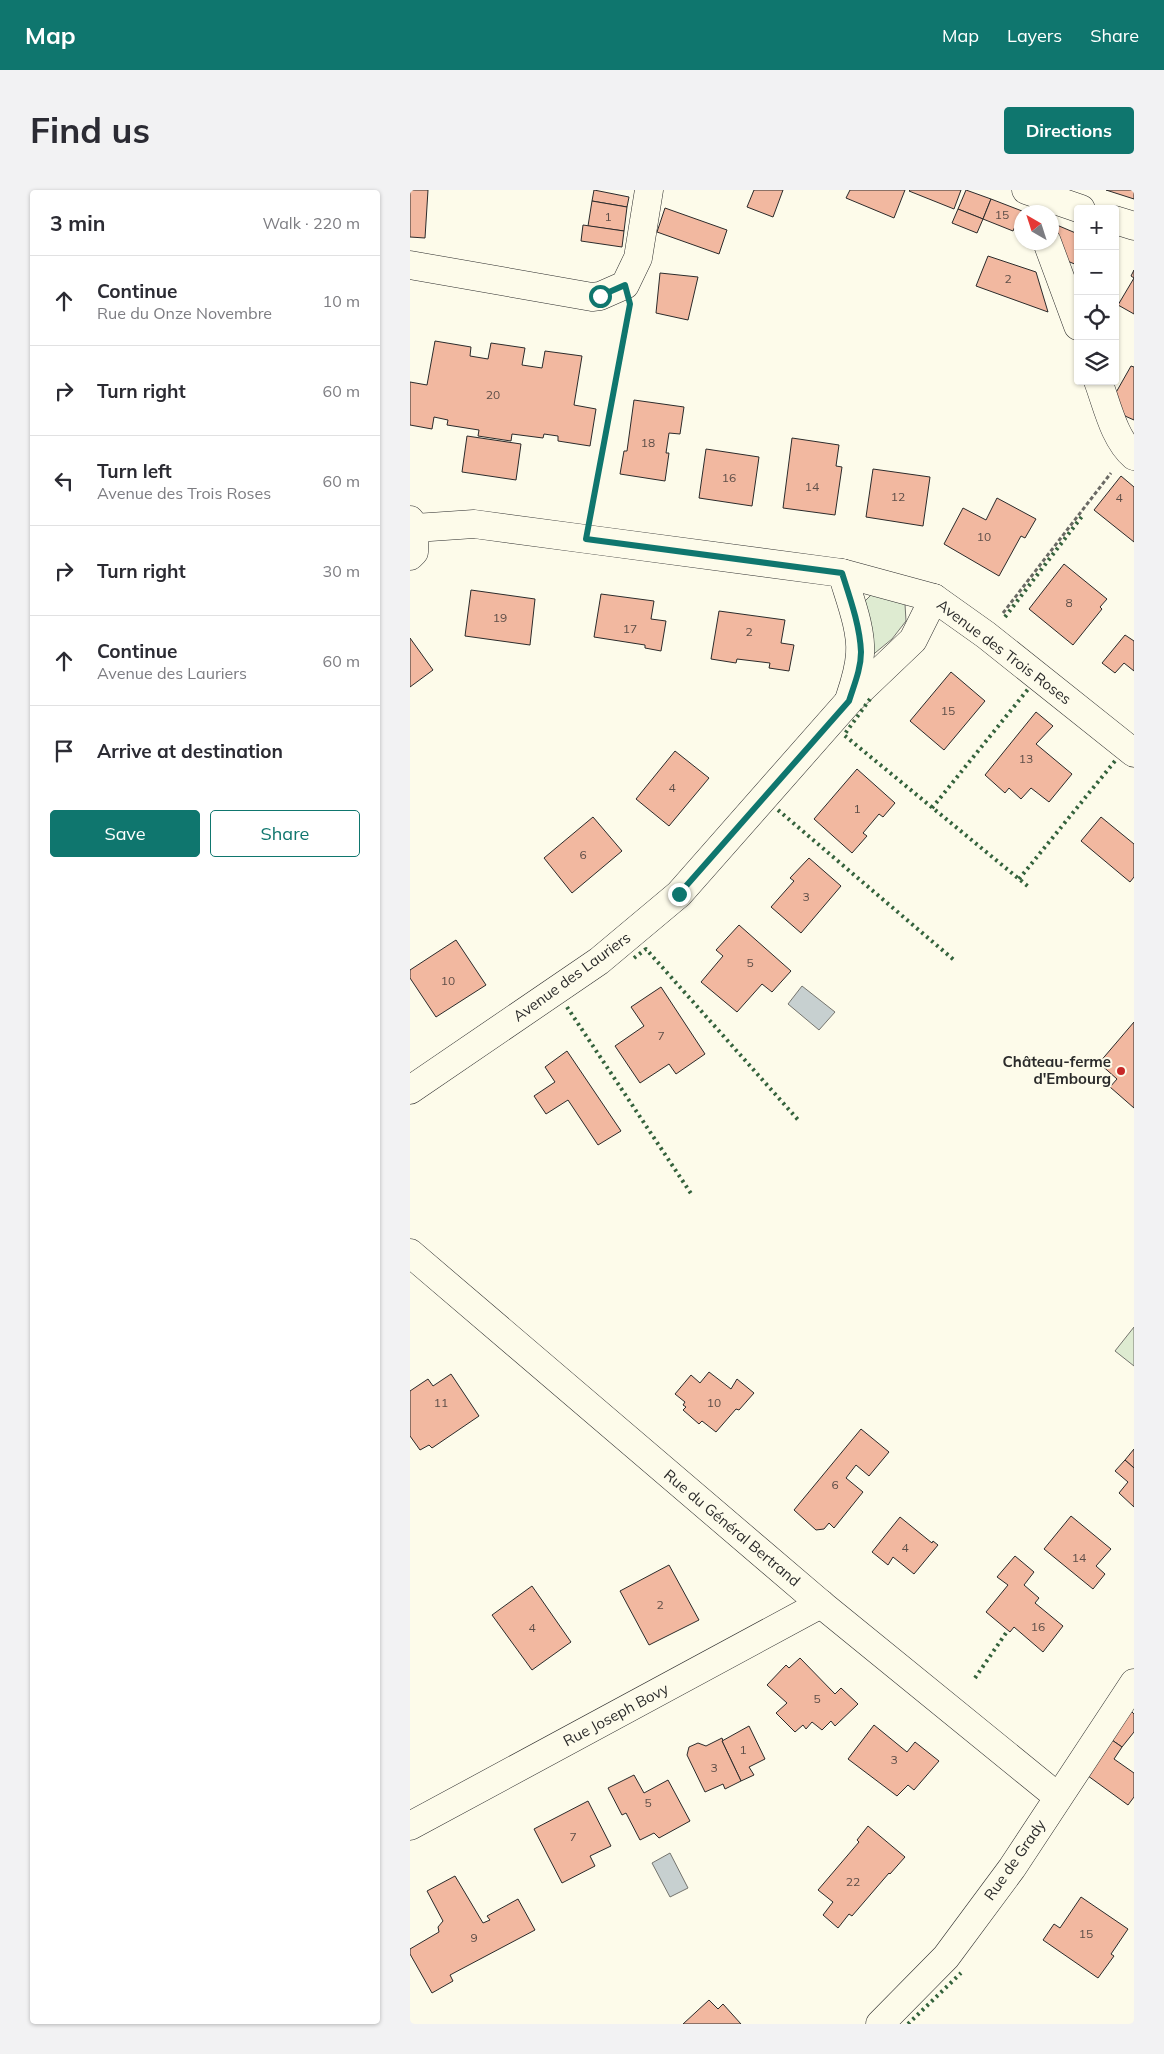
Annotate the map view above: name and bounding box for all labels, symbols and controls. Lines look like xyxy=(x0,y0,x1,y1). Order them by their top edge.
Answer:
text: Map xyxy=(25,20,76,50)
text: Map xyxy=(942,24,979,47)
text: Layers xyxy=(1007,24,1062,47)
text: Share xyxy=(1090,24,1139,47)
button: Directions xyxy=(1004,107,1134,154)
text: Find us xyxy=(30,108,150,152)
north arrow xyxy=(1014,205,1059,250)
map controls xyxy=(1074,205,1119,385)
button: + xyxy=(1074,205,1119,250)
house number: 15 xyxy=(995,207,1009,222)
house number: 1 xyxy=(604,209,612,224)
text: 3 min xyxy=(50,210,105,236)
text: Walk · 220 m xyxy=(262,213,360,233)
button: − xyxy=(1074,250,1119,295)
house number: 2 xyxy=(1004,271,1012,286)
text: Continue xyxy=(97,279,177,303)
route start xyxy=(589,285,612,308)
icon: ahead xyxy=(50,287,78,315)
text: 10 m xyxy=(323,291,360,311)
button: locate xyxy=(1074,295,1119,340)
text: Rue du Onze Novembre xyxy=(97,303,272,323)
button: layers xyxy=(1074,340,1119,385)
icon: right xyxy=(50,377,78,405)
text: Turn right xyxy=(97,379,186,403)
text: 60 m xyxy=(323,381,360,401)
house number: 20 xyxy=(486,387,500,402)
house number: 18 xyxy=(641,435,655,450)
text: Turn left xyxy=(97,459,172,483)
icon: left xyxy=(50,467,78,495)
house number: 16 xyxy=(722,470,736,485)
text: 60 m xyxy=(323,471,360,491)
house number: 14 xyxy=(805,479,819,494)
text: Avenue des Trois Roses xyxy=(97,483,271,503)
house number: 12 xyxy=(891,489,905,504)
house number: 4 xyxy=(1115,490,1123,505)
house number: 10 xyxy=(977,529,991,544)
icon: right xyxy=(50,557,78,585)
text: Turn right xyxy=(97,559,186,583)
text: 30 m xyxy=(323,561,360,581)
street label: Avenue des Trois Roses xyxy=(933,595,1075,708)
house number: 8 xyxy=(1065,595,1073,610)
house number: 19 xyxy=(493,610,507,625)
house number: 17 xyxy=(623,621,637,636)
house number: 2 xyxy=(745,624,753,639)
text: Continue xyxy=(97,639,177,663)
icon: ahead xyxy=(50,647,78,675)
text: 60 m xyxy=(323,651,360,671)
text: Avenue des Lauriers xyxy=(97,663,247,683)
house number: 15 xyxy=(941,703,955,718)
icon: arrive xyxy=(50,737,78,765)
text: Arrive at destination xyxy=(97,739,283,763)
house number: 13 xyxy=(1019,751,1033,766)
house number: 4 xyxy=(668,780,676,795)
house number: 1 xyxy=(853,801,861,816)
button: Save xyxy=(50,810,200,857)
button: Share xyxy=(210,810,360,857)
house number: 6 xyxy=(579,847,587,862)
route end xyxy=(668,883,691,906)
house number: 3 xyxy=(802,889,810,904)
street label: Avenue des Lauriers xyxy=(509,928,634,1026)
house number: 5 xyxy=(746,955,754,970)
house number: 10 xyxy=(441,973,455,988)
house number: 7 xyxy=(657,1028,665,1043)
place label: Château-ferme d'Embourg xyxy=(1003,1052,1111,1088)
marker: Château-ferme d'Embourg xyxy=(1115,1065,1127,1077)
house number: 11 xyxy=(434,1395,448,1410)
house number: 10 xyxy=(707,1395,721,1410)
street label: Rue du Général Bertrand xyxy=(660,1465,804,1590)
house number: 6 xyxy=(831,1477,839,1492)
house number: 4 xyxy=(901,1540,909,1555)
house number: 14 xyxy=(1072,1550,1086,1565)
house number: 2 xyxy=(656,1597,664,1612)
house number: 16 xyxy=(1031,1619,1045,1634)
house number: 4 xyxy=(528,1620,536,1635)
street label: Rue Joseph Bovy xyxy=(560,1679,672,1750)
house number: 5 xyxy=(813,1691,821,1706)
house number: 1 xyxy=(739,1742,747,1757)
house number: 3 xyxy=(890,1752,898,1767)
house number: 3 xyxy=(710,1760,718,1775)
house number: 5 xyxy=(644,1795,652,1810)
street label: Rue de Grady xyxy=(980,1816,1049,1904)
house number: 7 xyxy=(569,1829,577,1844)
house number: 22 xyxy=(846,1874,860,1889)
house number: 15 xyxy=(1079,1926,1093,1941)
house number: 9 xyxy=(470,1930,478,1945)

